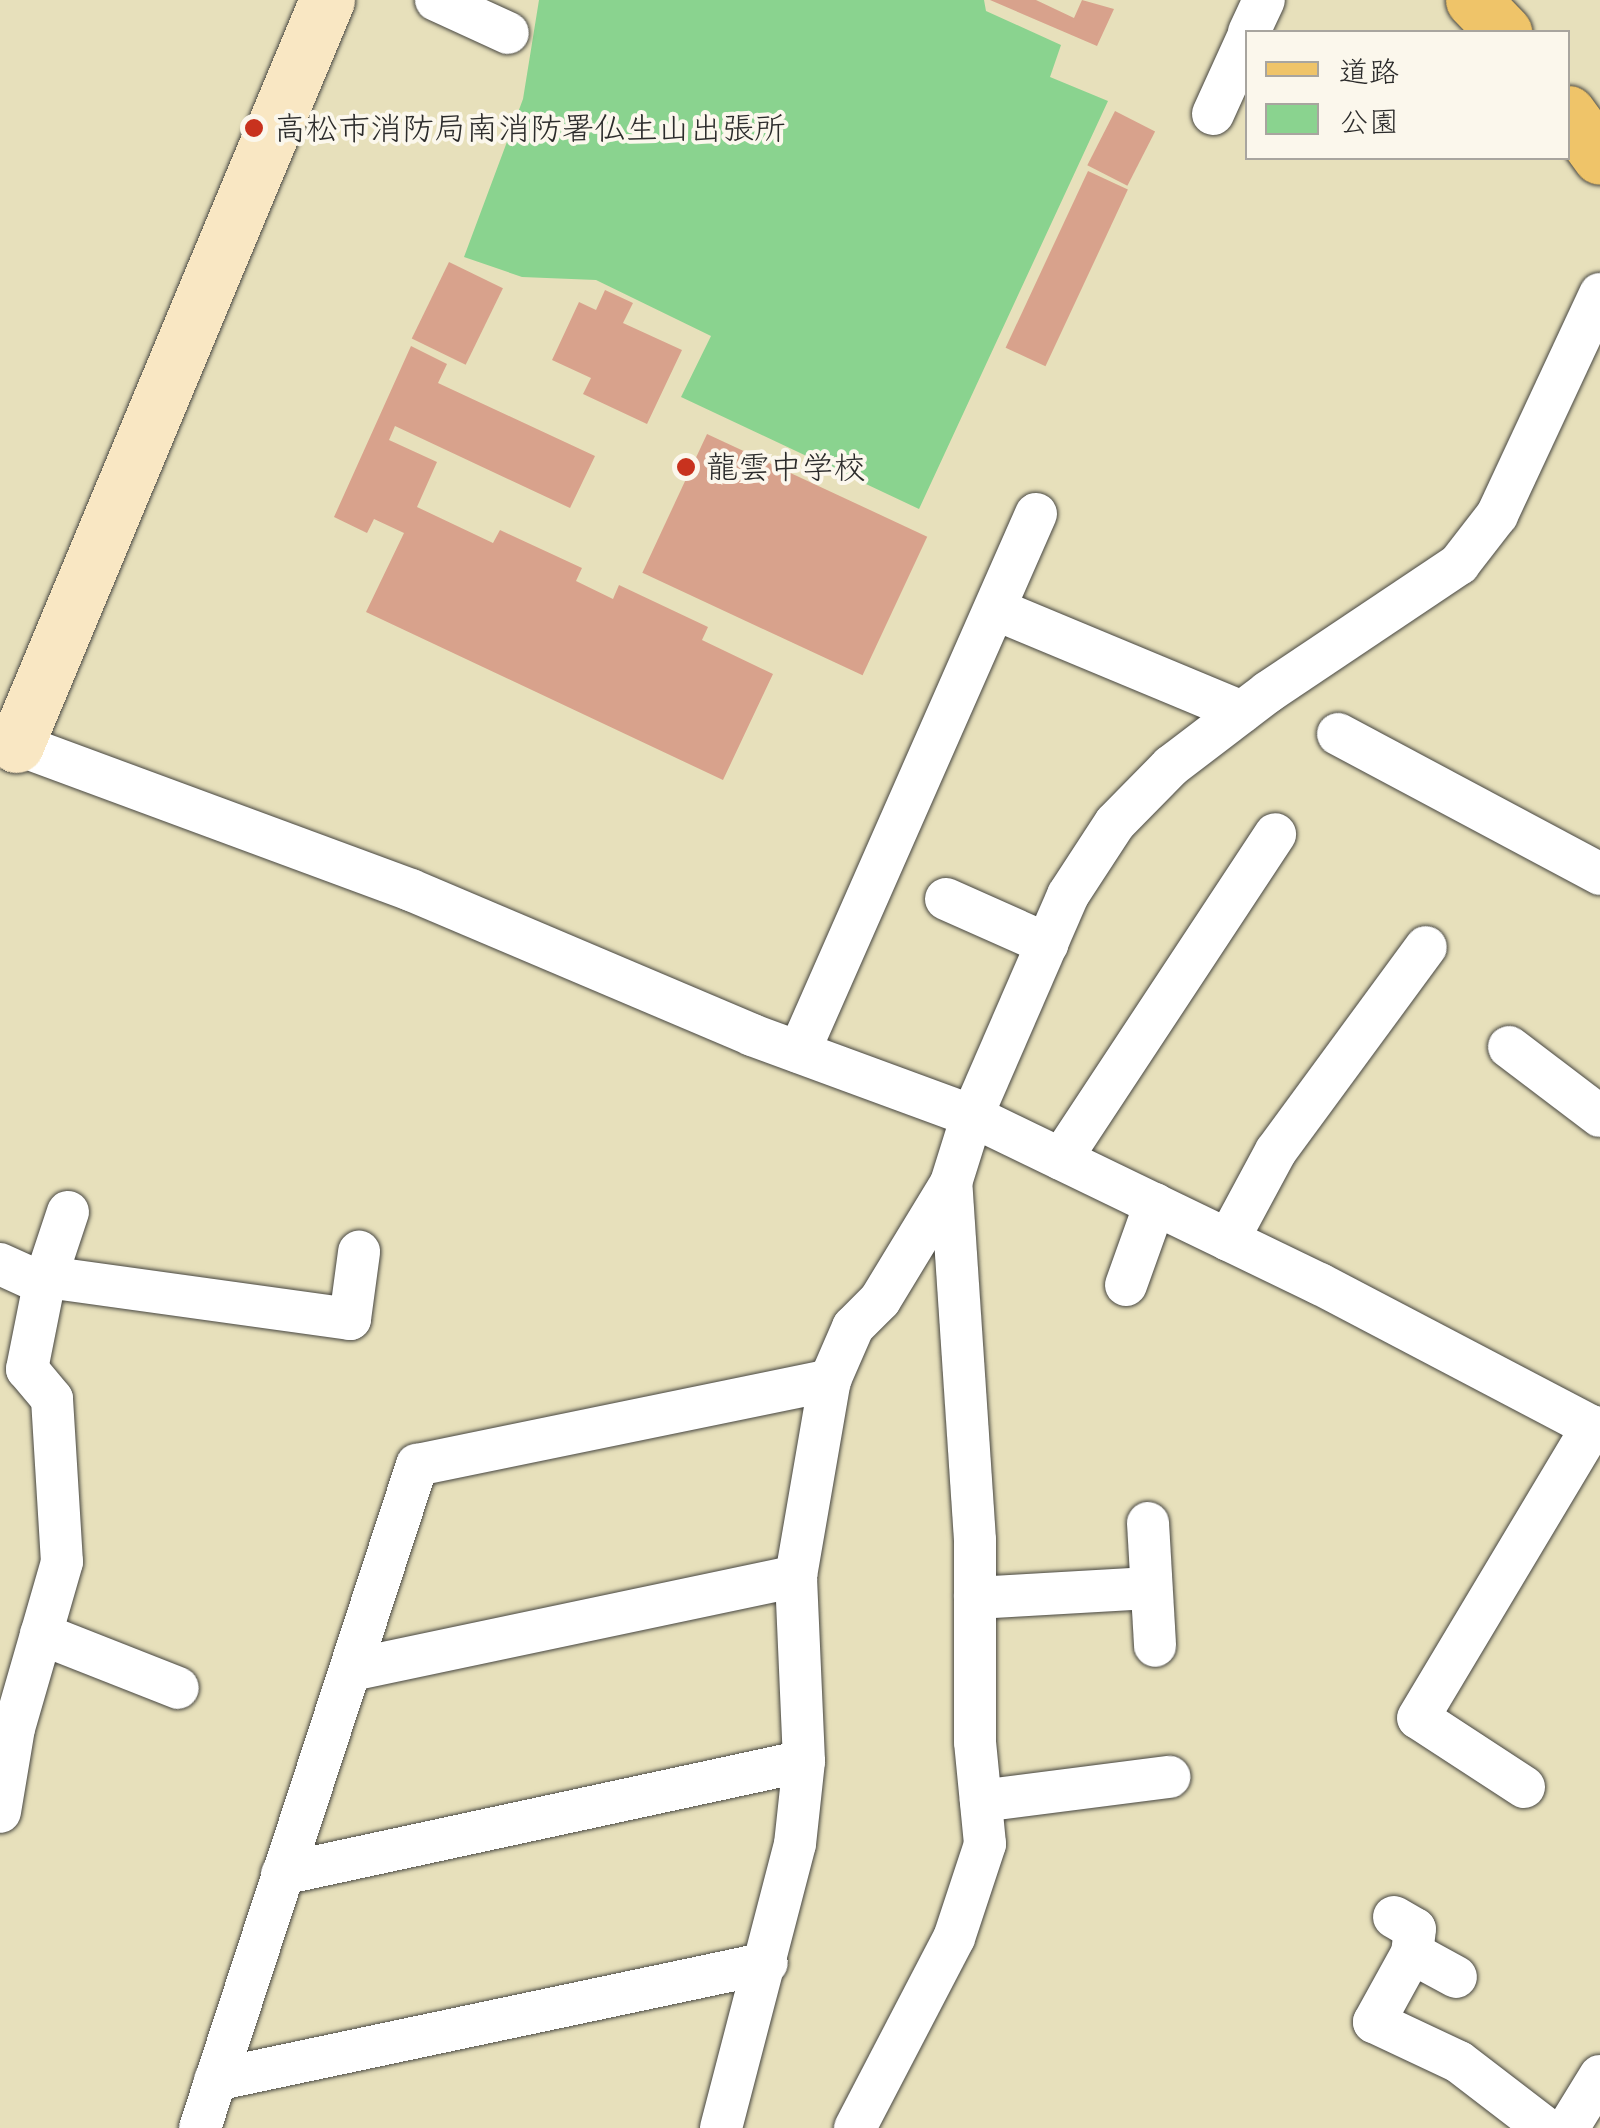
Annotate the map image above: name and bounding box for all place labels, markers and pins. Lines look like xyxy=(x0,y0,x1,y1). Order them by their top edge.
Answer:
place label: 高松市消防局南消防署仏生山出張所 xyxy=(274,109,786,147)
marker: 高松市消防局南消防署仏生山出張所 xyxy=(243,117,265,139)
place label: 龍雲中学校 xyxy=(706,448,866,486)
marker: 龍雲中学校 xyxy=(675,456,697,478)

